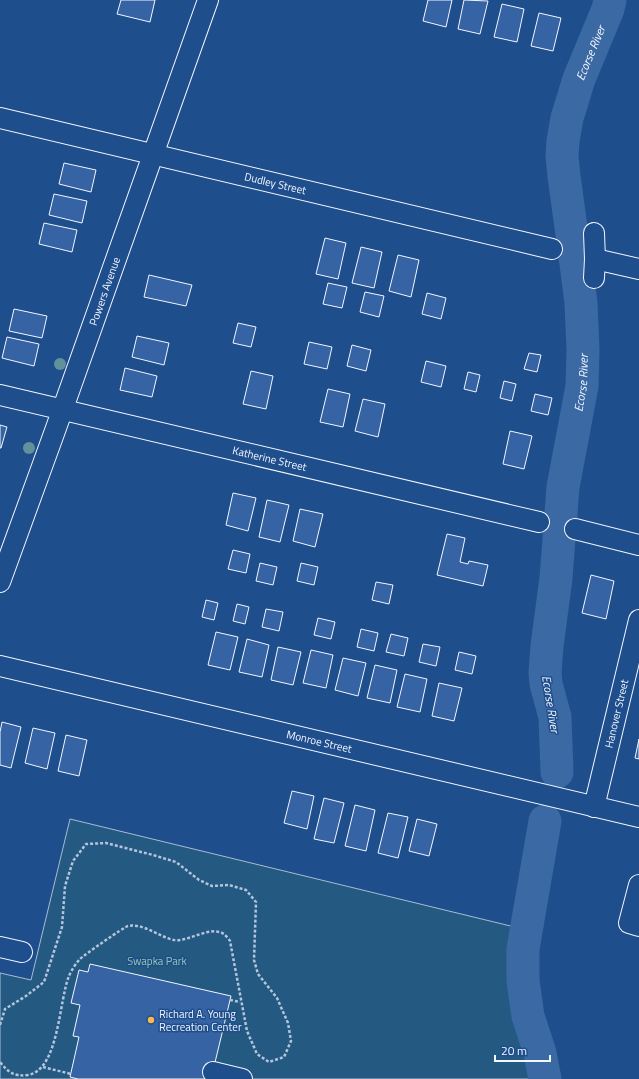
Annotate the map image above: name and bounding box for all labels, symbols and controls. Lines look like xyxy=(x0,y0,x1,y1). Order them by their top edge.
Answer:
water label: Ecorse River xyxy=(570,20,611,83)
street label: Dudley Street xyxy=(243,168,308,198)
street label: Powers Avenue xyxy=(85,254,124,328)
water label: Ecorse River xyxy=(568,352,592,413)
street label: Katherine Street xyxy=(231,442,308,475)
water label: Ecorse River xyxy=(537,674,565,736)
street label: Hanover Street xyxy=(600,678,632,750)
street label: Monroe Street xyxy=(285,726,354,757)
park label: Swapka Park xyxy=(127,953,188,969)
place label: Richard A. Young Recreation Center xyxy=(159,1006,242,1035)
marker: Richard A. Young Recreation Center xyxy=(146,1015,156,1025)
scale bar xyxy=(495,1037,550,1063)
text: 20 m xyxy=(501,1041,527,1060)

